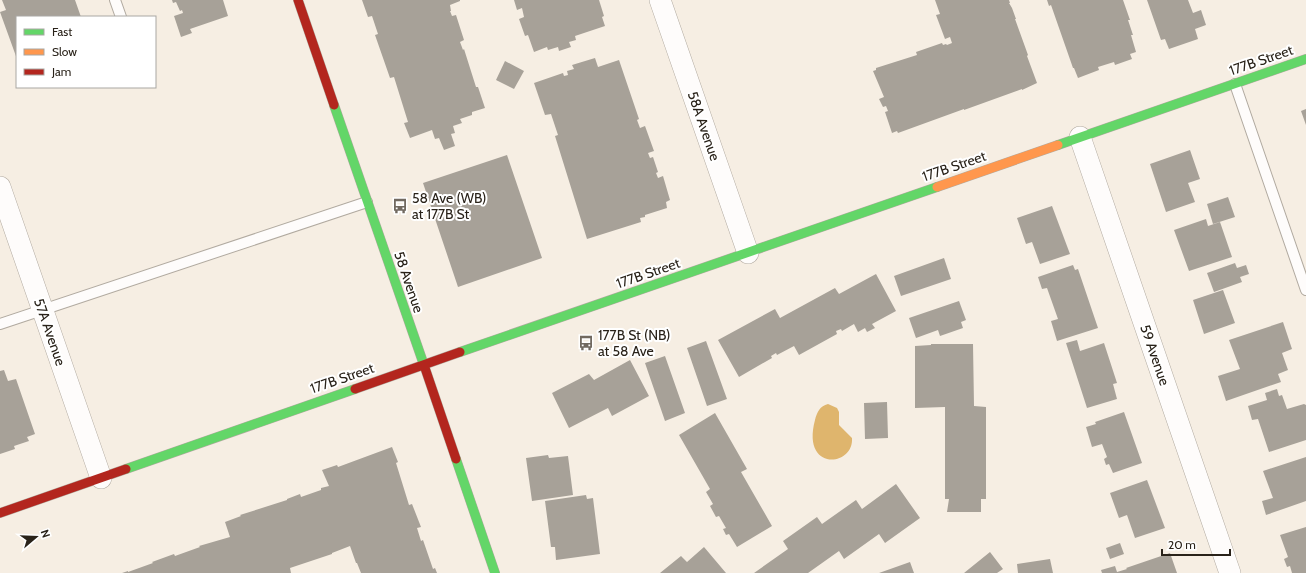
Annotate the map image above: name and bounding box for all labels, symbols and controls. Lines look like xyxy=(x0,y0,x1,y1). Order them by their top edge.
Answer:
legend xyxy=(16,16,156,88)
text: Fast xyxy=(52,24,72,39)
street label: 177B Street xyxy=(1227,41,1295,79)
text: Slow xyxy=(52,44,77,59)
text: Jam xyxy=(51,64,71,79)
street label: 58A Avenue xyxy=(684,89,724,163)
street label: 177B Street xyxy=(920,147,988,185)
place label: 58 Ave (WB) at 177B St xyxy=(412,189,486,223)
bus stop icon: 58 Ave (WB) at 177B St xyxy=(391,197,409,215)
street label: 58 Avenue xyxy=(390,249,428,315)
street label: 177B Street xyxy=(614,254,682,292)
street label: 57A Avenue xyxy=(30,296,70,368)
street label: 59 Avenue xyxy=(1136,322,1174,388)
place label: 177B St (NB) at 58 Ave xyxy=(598,326,670,360)
bus stop icon: 177B St (NB) at 58 Ave xyxy=(577,334,595,352)
street label: 177B Street xyxy=(308,359,376,397)
north arrow xyxy=(16,517,56,557)
text: N xyxy=(38,528,53,540)
scale bar xyxy=(1162,531,1230,557)
text: 20 m xyxy=(1168,537,1196,552)

